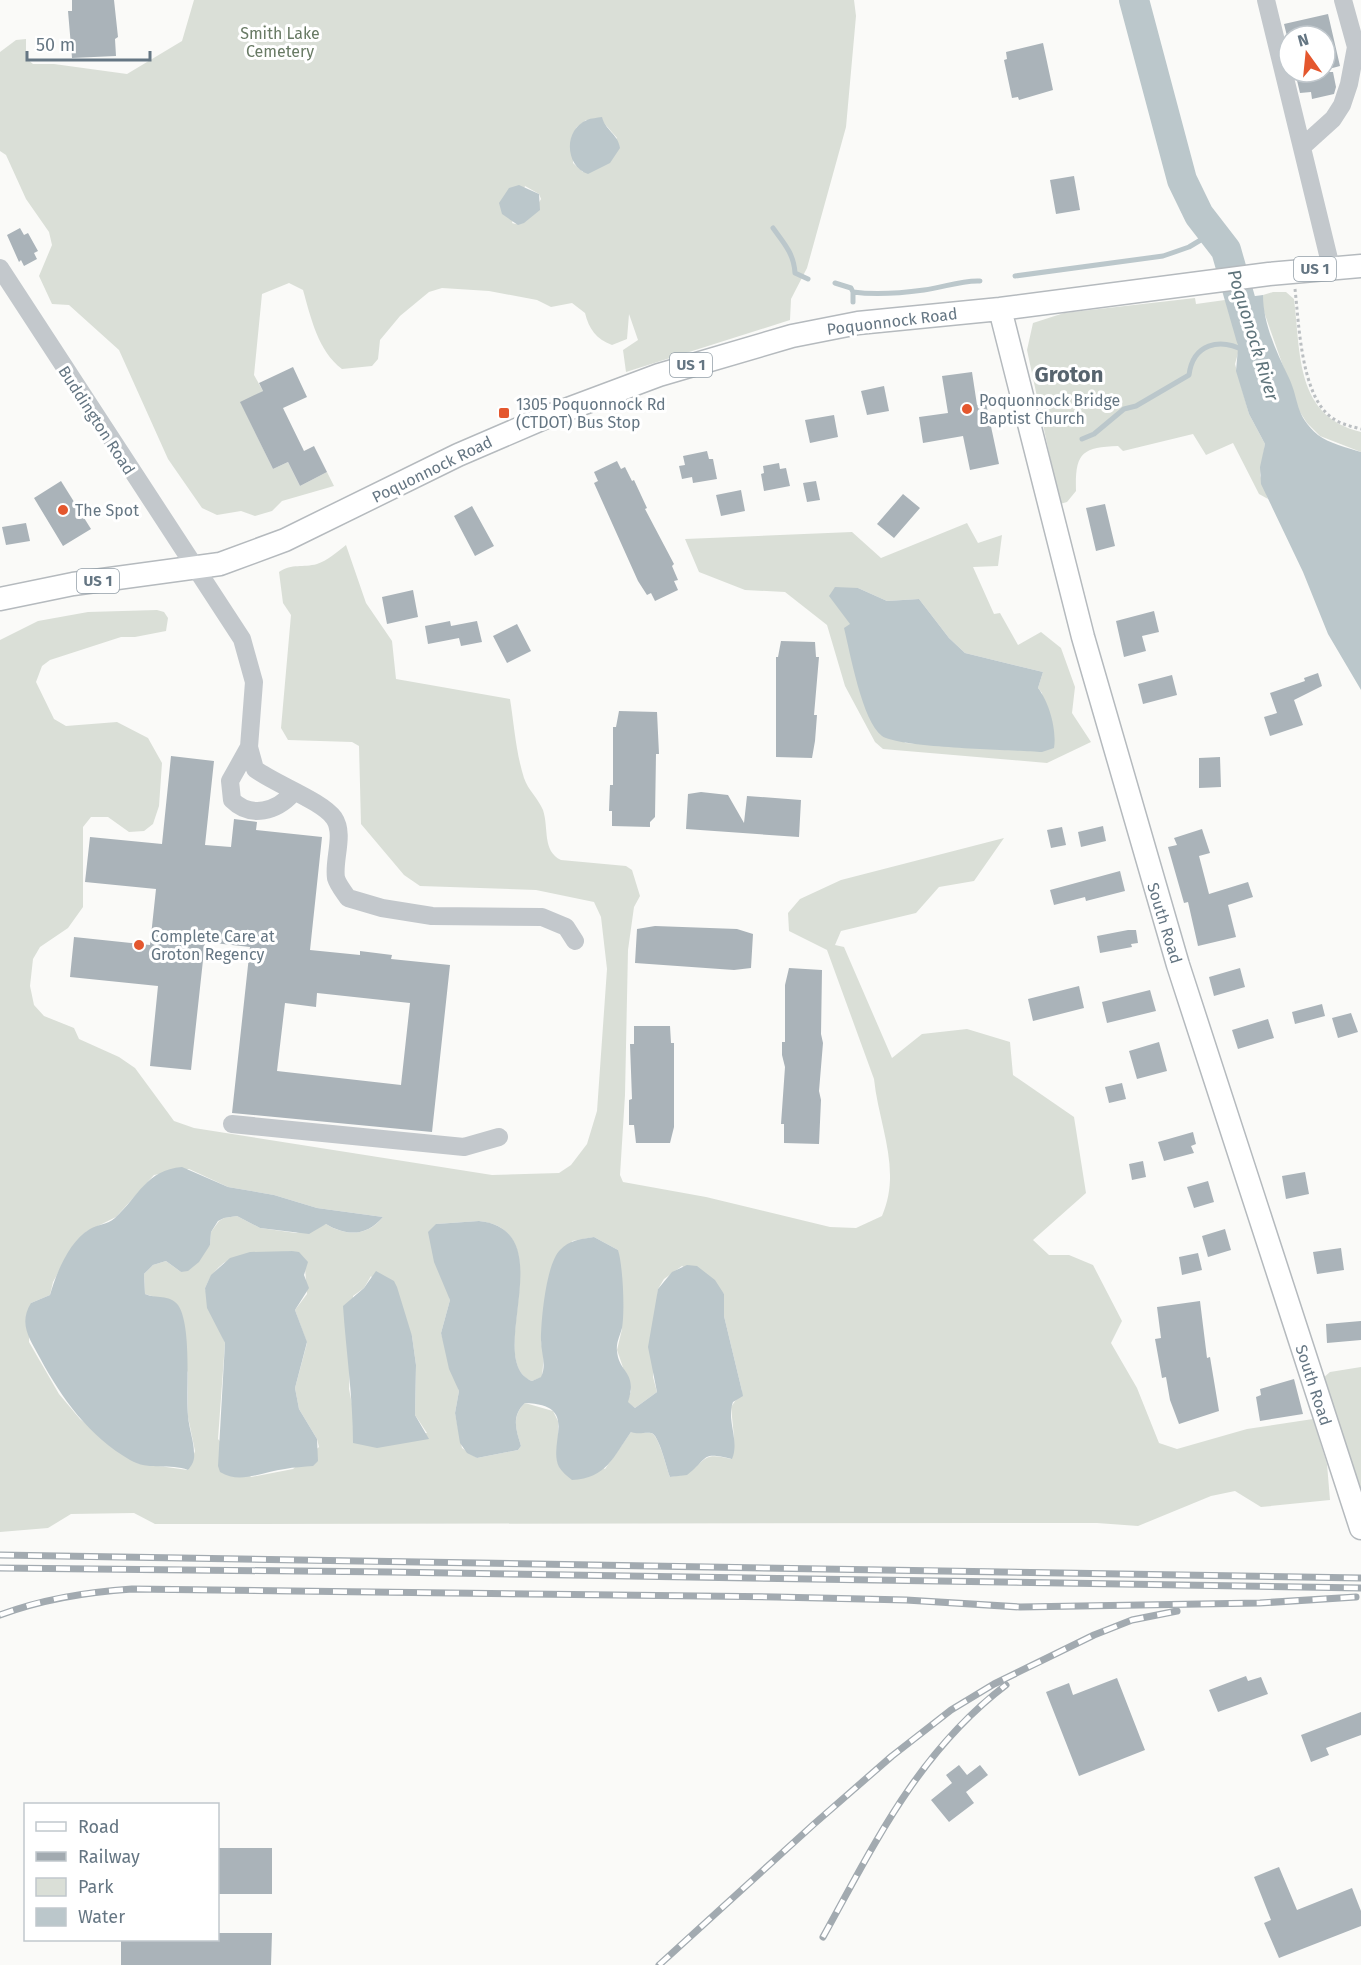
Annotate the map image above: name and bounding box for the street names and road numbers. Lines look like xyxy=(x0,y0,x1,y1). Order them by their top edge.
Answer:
road number: US 1 xyxy=(1294,257,1336,281)
street label: Poquonnock Road xyxy=(826,304,958,339)
road number: US 1 xyxy=(670,353,712,377)
street label: Buddington Road xyxy=(54,362,139,478)
street label: Poquonnock Road xyxy=(369,432,495,507)
road number: US 1 xyxy=(77,569,119,593)
street label: South Road xyxy=(1143,880,1186,966)
street label: South Road xyxy=(1292,1342,1335,1428)

